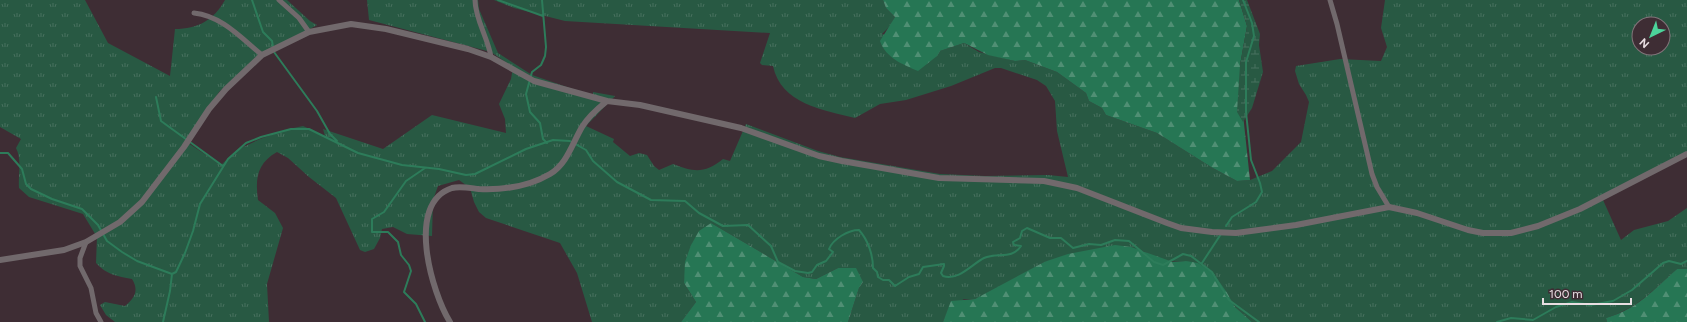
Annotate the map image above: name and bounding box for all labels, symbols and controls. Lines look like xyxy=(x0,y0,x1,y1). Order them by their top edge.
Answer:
north arrow xyxy=(1631,16,1671,56)
text: N xyxy=(1637,35,1652,51)
scale bar xyxy=(1543,280,1631,306)
text: 100 m xyxy=(1549,287,1583,301)

